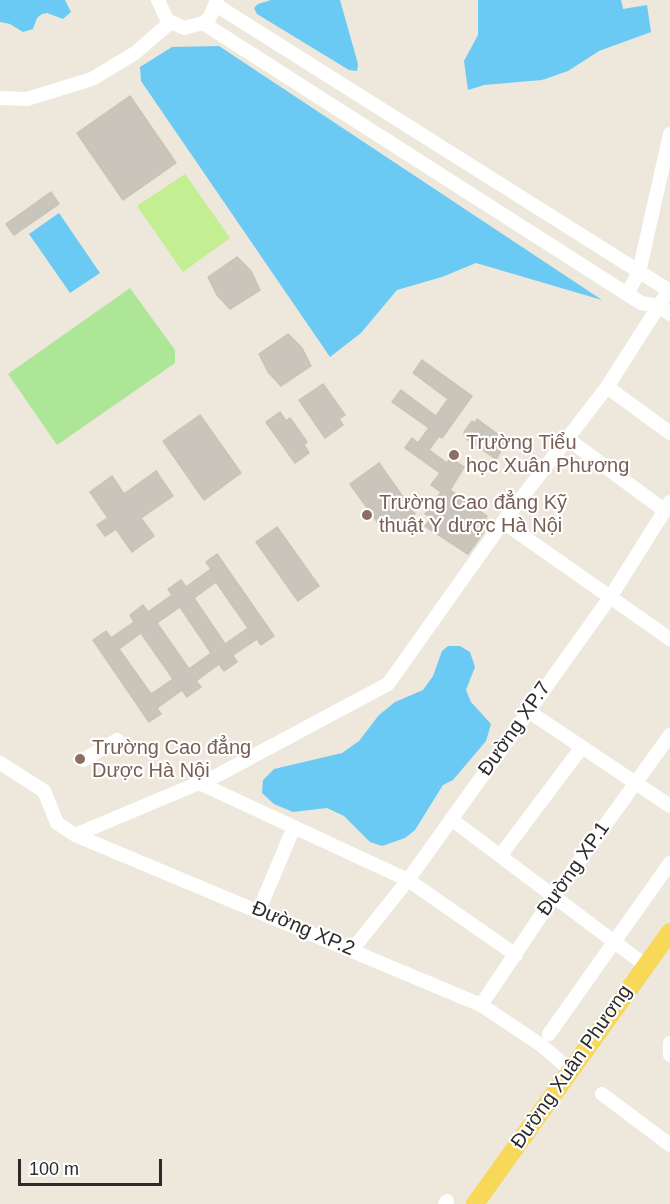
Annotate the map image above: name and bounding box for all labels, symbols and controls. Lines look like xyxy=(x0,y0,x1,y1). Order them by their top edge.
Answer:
place label: Trường Tiểu học Xuân Phương xyxy=(466,431,629,478)
marker: Trường Tiểu học Xuân Phương xyxy=(447,448,461,462)
place label: Trường Cao đẳng Kỹ thuật Y dược Hà Nội xyxy=(379,491,567,538)
marker: Trường Cao đẳng Kỹ thuật Y dược Hà Nội xyxy=(360,508,374,522)
street label: Đường XP.7 xyxy=(474,677,556,781)
place label: Trường Cao đẳng Dược Hà Nội xyxy=(92,736,251,783)
marker: Trường Cao đẳng Dược Hà Nội xyxy=(73,752,87,766)
street label: Đường XP.1 xyxy=(533,817,615,921)
street label: Đường XP.2 xyxy=(248,897,358,961)
street label: Đường Xuân Phương xyxy=(506,981,638,1153)
scale bar xyxy=(21,1147,165,1185)
text: 100 m xyxy=(29,1159,79,1179)

